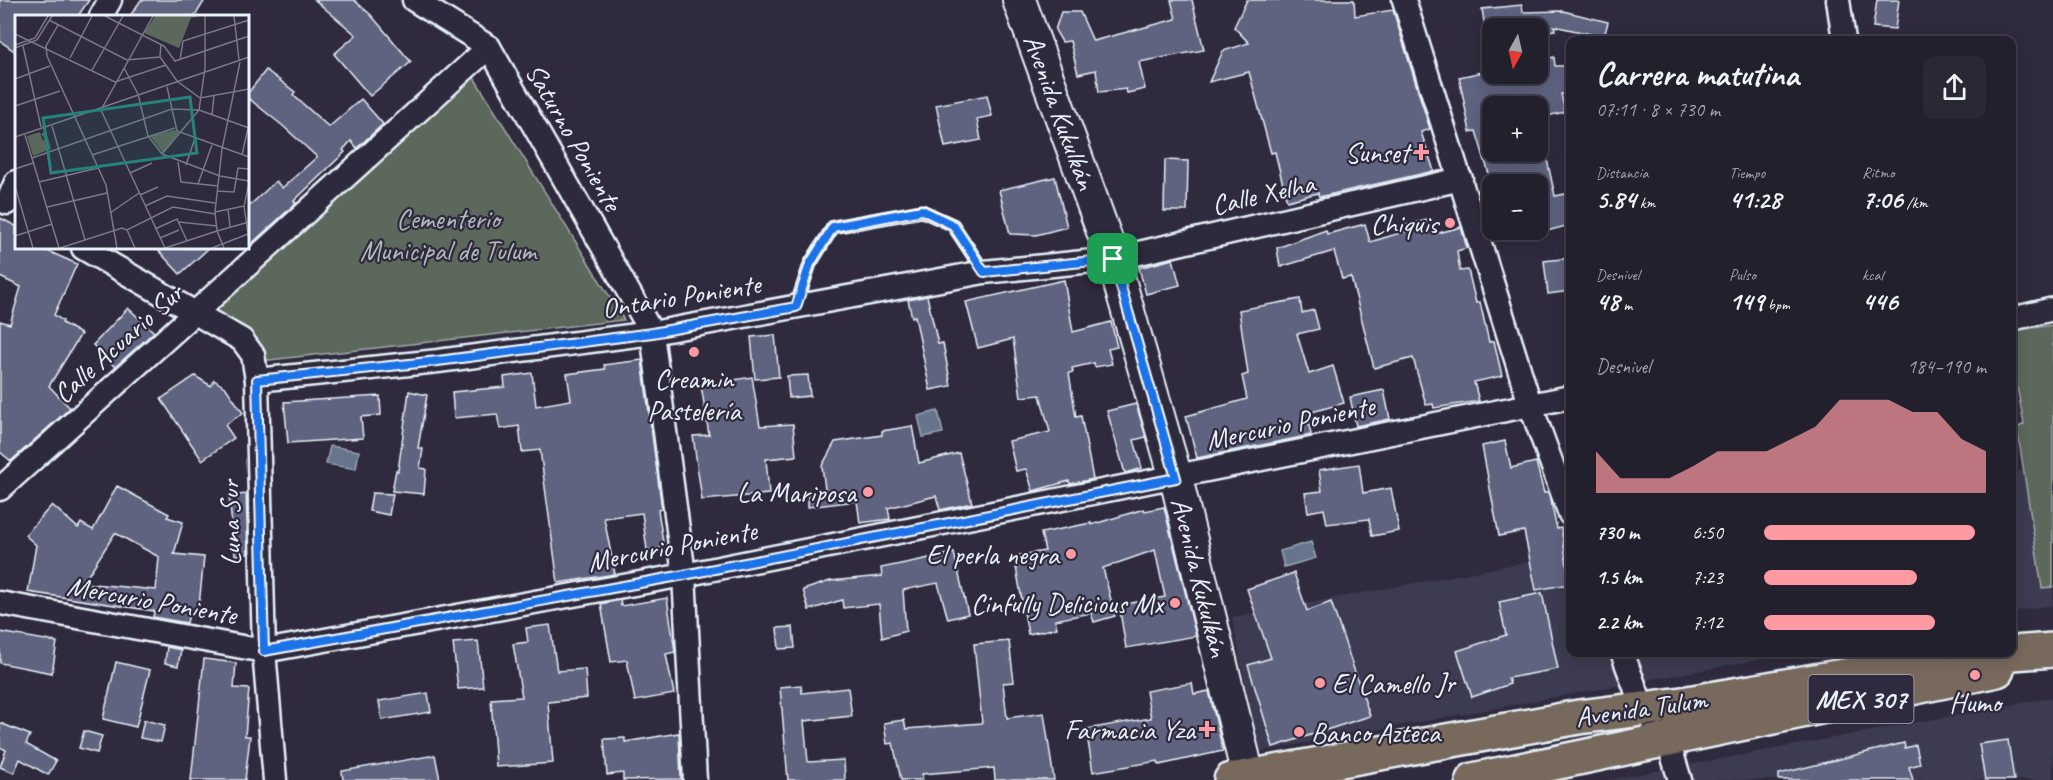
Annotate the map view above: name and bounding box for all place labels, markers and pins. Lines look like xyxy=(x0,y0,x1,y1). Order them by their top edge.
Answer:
place label: Sunset xyxy=(1345,135,1413,170)
marker: Sunset xyxy=(1414,145,1428,159)
place label: Chiquis xyxy=(1371,206,1440,241)
marker: Chiquis xyxy=(1443,216,1457,230)
pin xyxy=(1087,233,1138,284)
marker: Creamin Pastelería xyxy=(687,345,701,359)
place label: Creamin Pastelería xyxy=(647,361,742,428)
place label: La Mariposa xyxy=(737,475,858,510)
marker: La Mariposa xyxy=(861,485,875,499)
place label: El perla negra xyxy=(926,537,1061,572)
marker: El perla negra xyxy=(1064,547,1078,561)
place label: Cinfully Delicious Mx xyxy=(971,586,1165,621)
marker: Cinfully Delicious Mx xyxy=(1168,596,1182,610)
place label: El Camello Jr xyxy=(1332,666,1457,701)
marker: Humo xyxy=(1968,668,1982,682)
marker: El Camello Jr xyxy=(1313,676,1327,690)
place label: Humo xyxy=(1949,685,2004,720)
place label: Farmacia Yza xyxy=(1064,712,1197,747)
place label: Banco Azteca xyxy=(1311,715,1442,750)
marker: Farmacia Yza xyxy=(1200,722,1214,736)
marker: Banco Azteca xyxy=(1292,725,1306,739)

